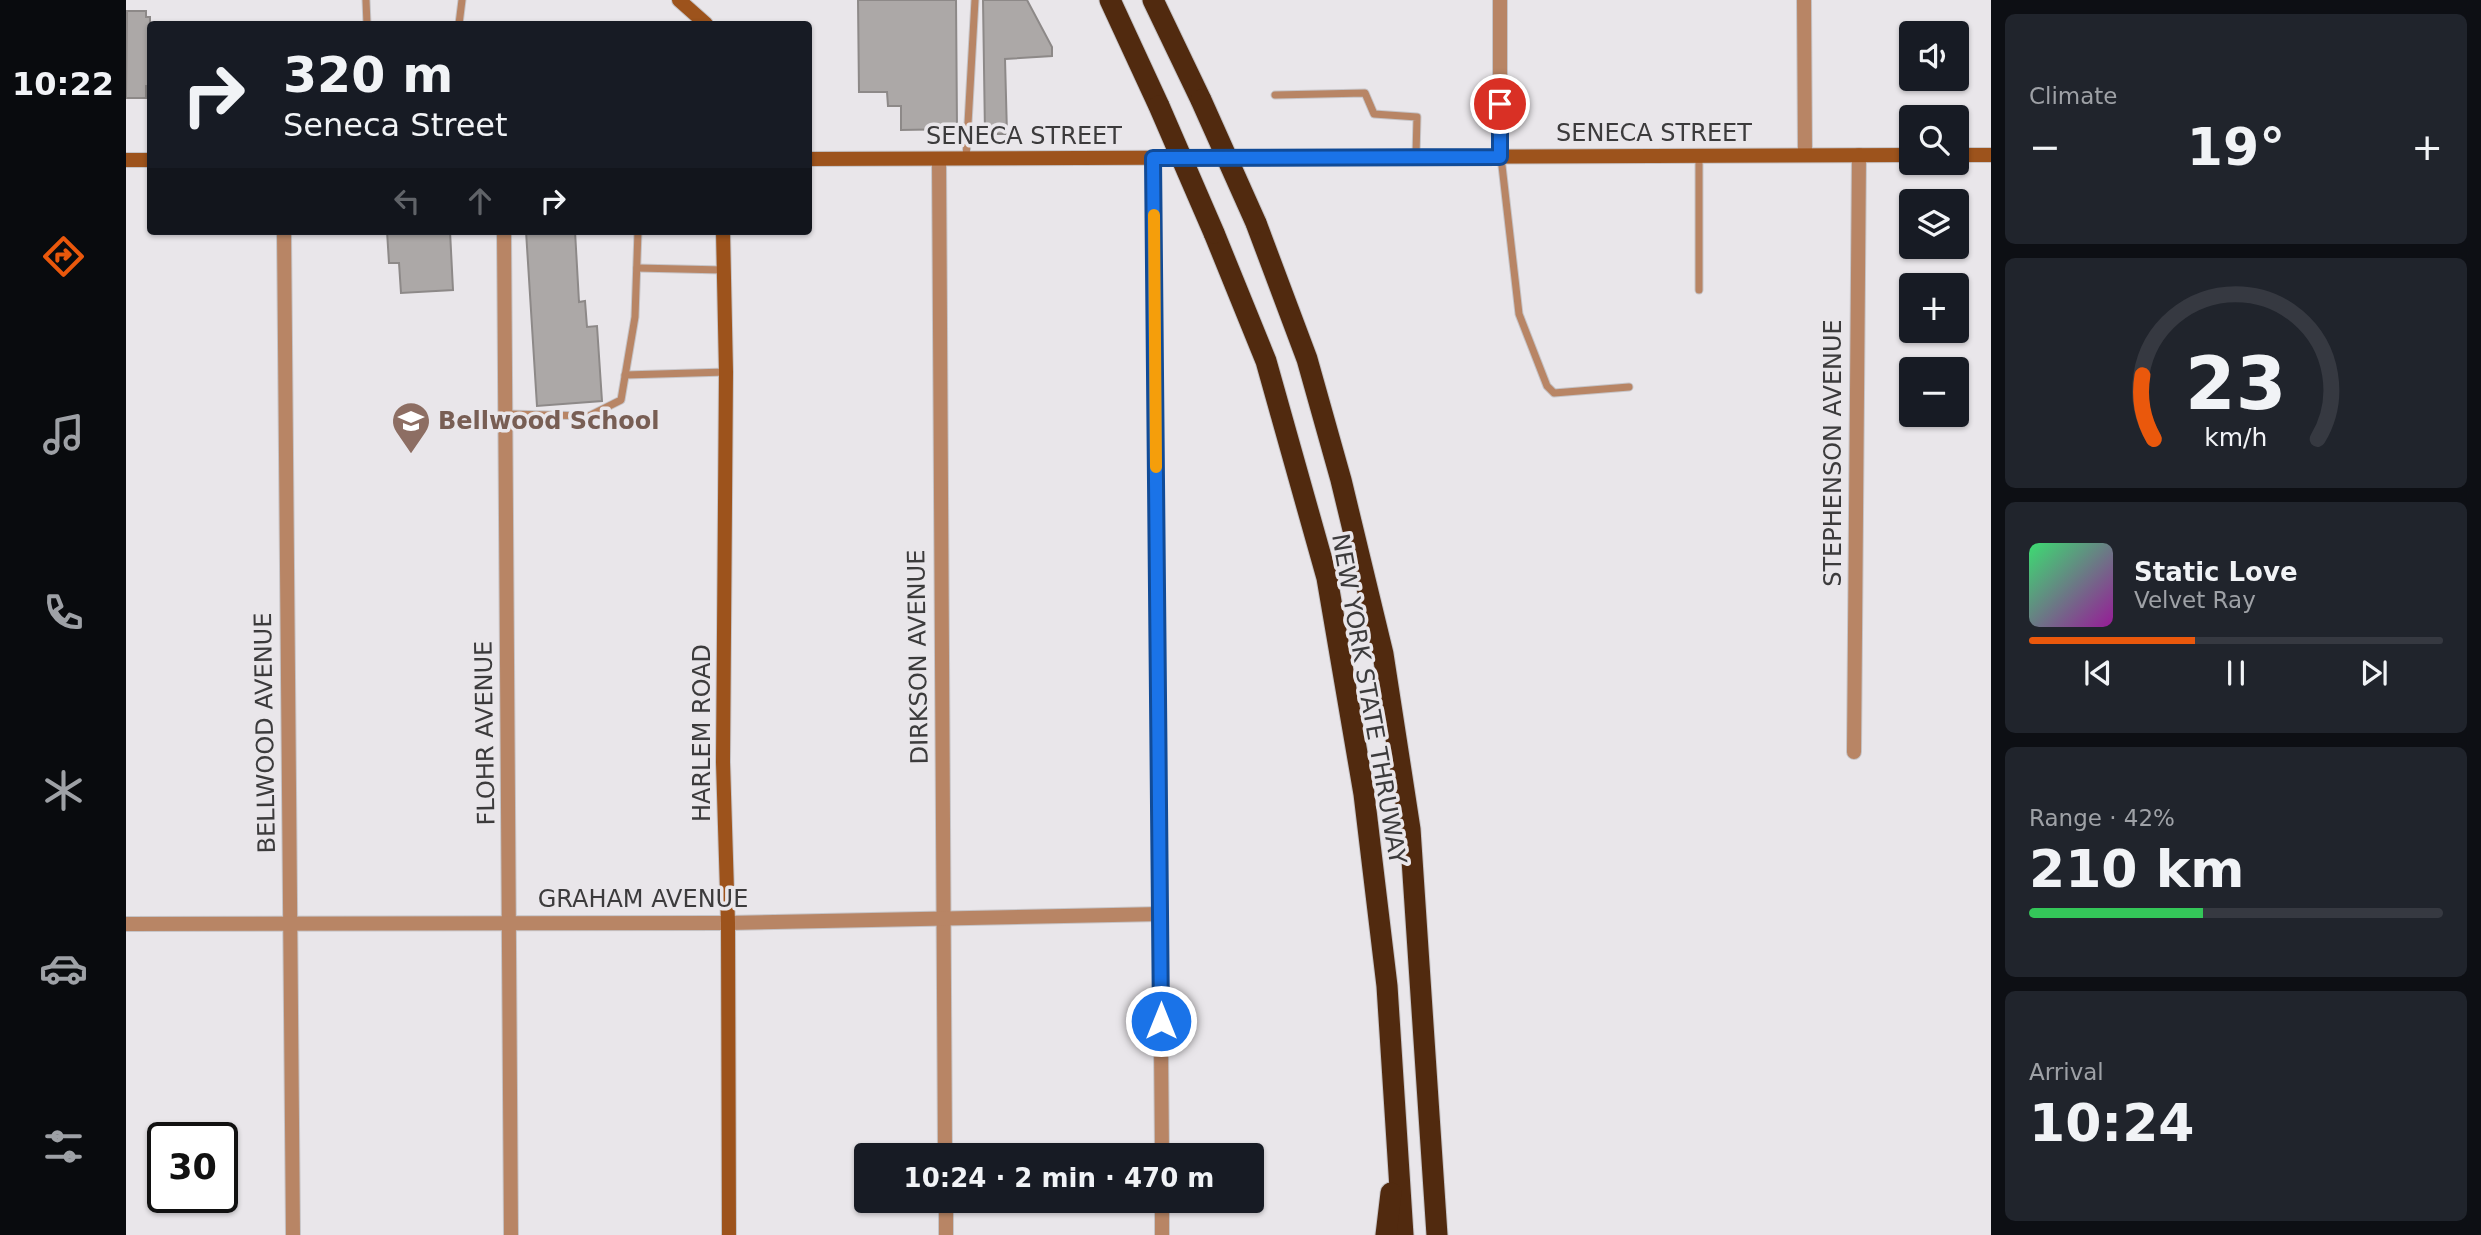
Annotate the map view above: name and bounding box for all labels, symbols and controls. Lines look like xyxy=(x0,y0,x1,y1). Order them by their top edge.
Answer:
map controls xyxy=(1899,21,1969,427)
button: sound xyxy=(1899,21,1969,91)
text: 320 m xyxy=(283,47,453,104)
icon: right xyxy=(168,49,259,140)
text: 10:22 xyxy=(12,65,114,103)
pin xyxy=(1470,74,1530,134)
text: Climate xyxy=(2029,83,2118,109)
icon: arrive xyxy=(1481,85,1519,123)
button: search xyxy=(1899,105,1969,175)
text: Seneca Street xyxy=(283,106,508,144)
text: 19° xyxy=(2187,117,2285,177)
street label: SENECA STREET xyxy=(1556,119,1752,147)
street label: SENECA STREET xyxy=(926,122,1122,150)
text: − xyxy=(2029,125,2061,169)
text: + xyxy=(2411,125,2443,169)
icon: left xyxy=(388,182,426,220)
icon: ahead xyxy=(461,182,499,220)
icon: right xyxy=(534,182,572,220)
button: layers xyxy=(1899,189,1969,259)
icon: directions xyxy=(39,232,88,281)
button: + xyxy=(1899,273,1969,343)
street label: STEPHENSON AVENUE xyxy=(1819,319,1847,587)
text: 23 xyxy=(2185,342,2287,427)
button: − xyxy=(1899,357,1969,427)
school or university icon: Bellwood School xyxy=(390,400,432,455)
place label: Bellwood School xyxy=(438,407,660,435)
icon: music xyxy=(39,410,88,459)
text: km/h xyxy=(2204,423,2268,452)
street label: NEW YORK STATE THRUWAY xyxy=(1326,531,1412,867)
street label: DIRKSON AVENUE xyxy=(902,549,934,765)
text: Static Love xyxy=(2134,557,2298,587)
text: Velvet Ray xyxy=(2134,587,2256,613)
icon: phone xyxy=(39,588,88,637)
street label: BELLWOOD AVENUE xyxy=(249,612,281,854)
street label: FLOHR AVENUE xyxy=(469,640,501,826)
street label: HARLEM ROAD xyxy=(688,644,716,822)
icon: previous xyxy=(2079,654,2117,692)
icon: pause xyxy=(2217,654,2255,692)
icon: next xyxy=(2355,654,2393,692)
icon: climate xyxy=(39,766,88,815)
text: Range · 42% xyxy=(2029,805,2175,831)
text: 210 km xyxy=(2029,839,2244,899)
street label: GRAHAM AVENUE xyxy=(538,885,748,913)
icon: car xyxy=(39,944,88,993)
position arrow xyxy=(1124,984,1198,1058)
text: Arrival xyxy=(2029,1059,2104,1085)
text: 10:24 xyxy=(2029,1093,2195,1153)
icon: filters xyxy=(39,1122,88,1171)
speed limit sign: 30 xyxy=(147,1122,238,1213)
text: 10:24 · 2 min · 470 m xyxy=(904,1163,1214,1193)

